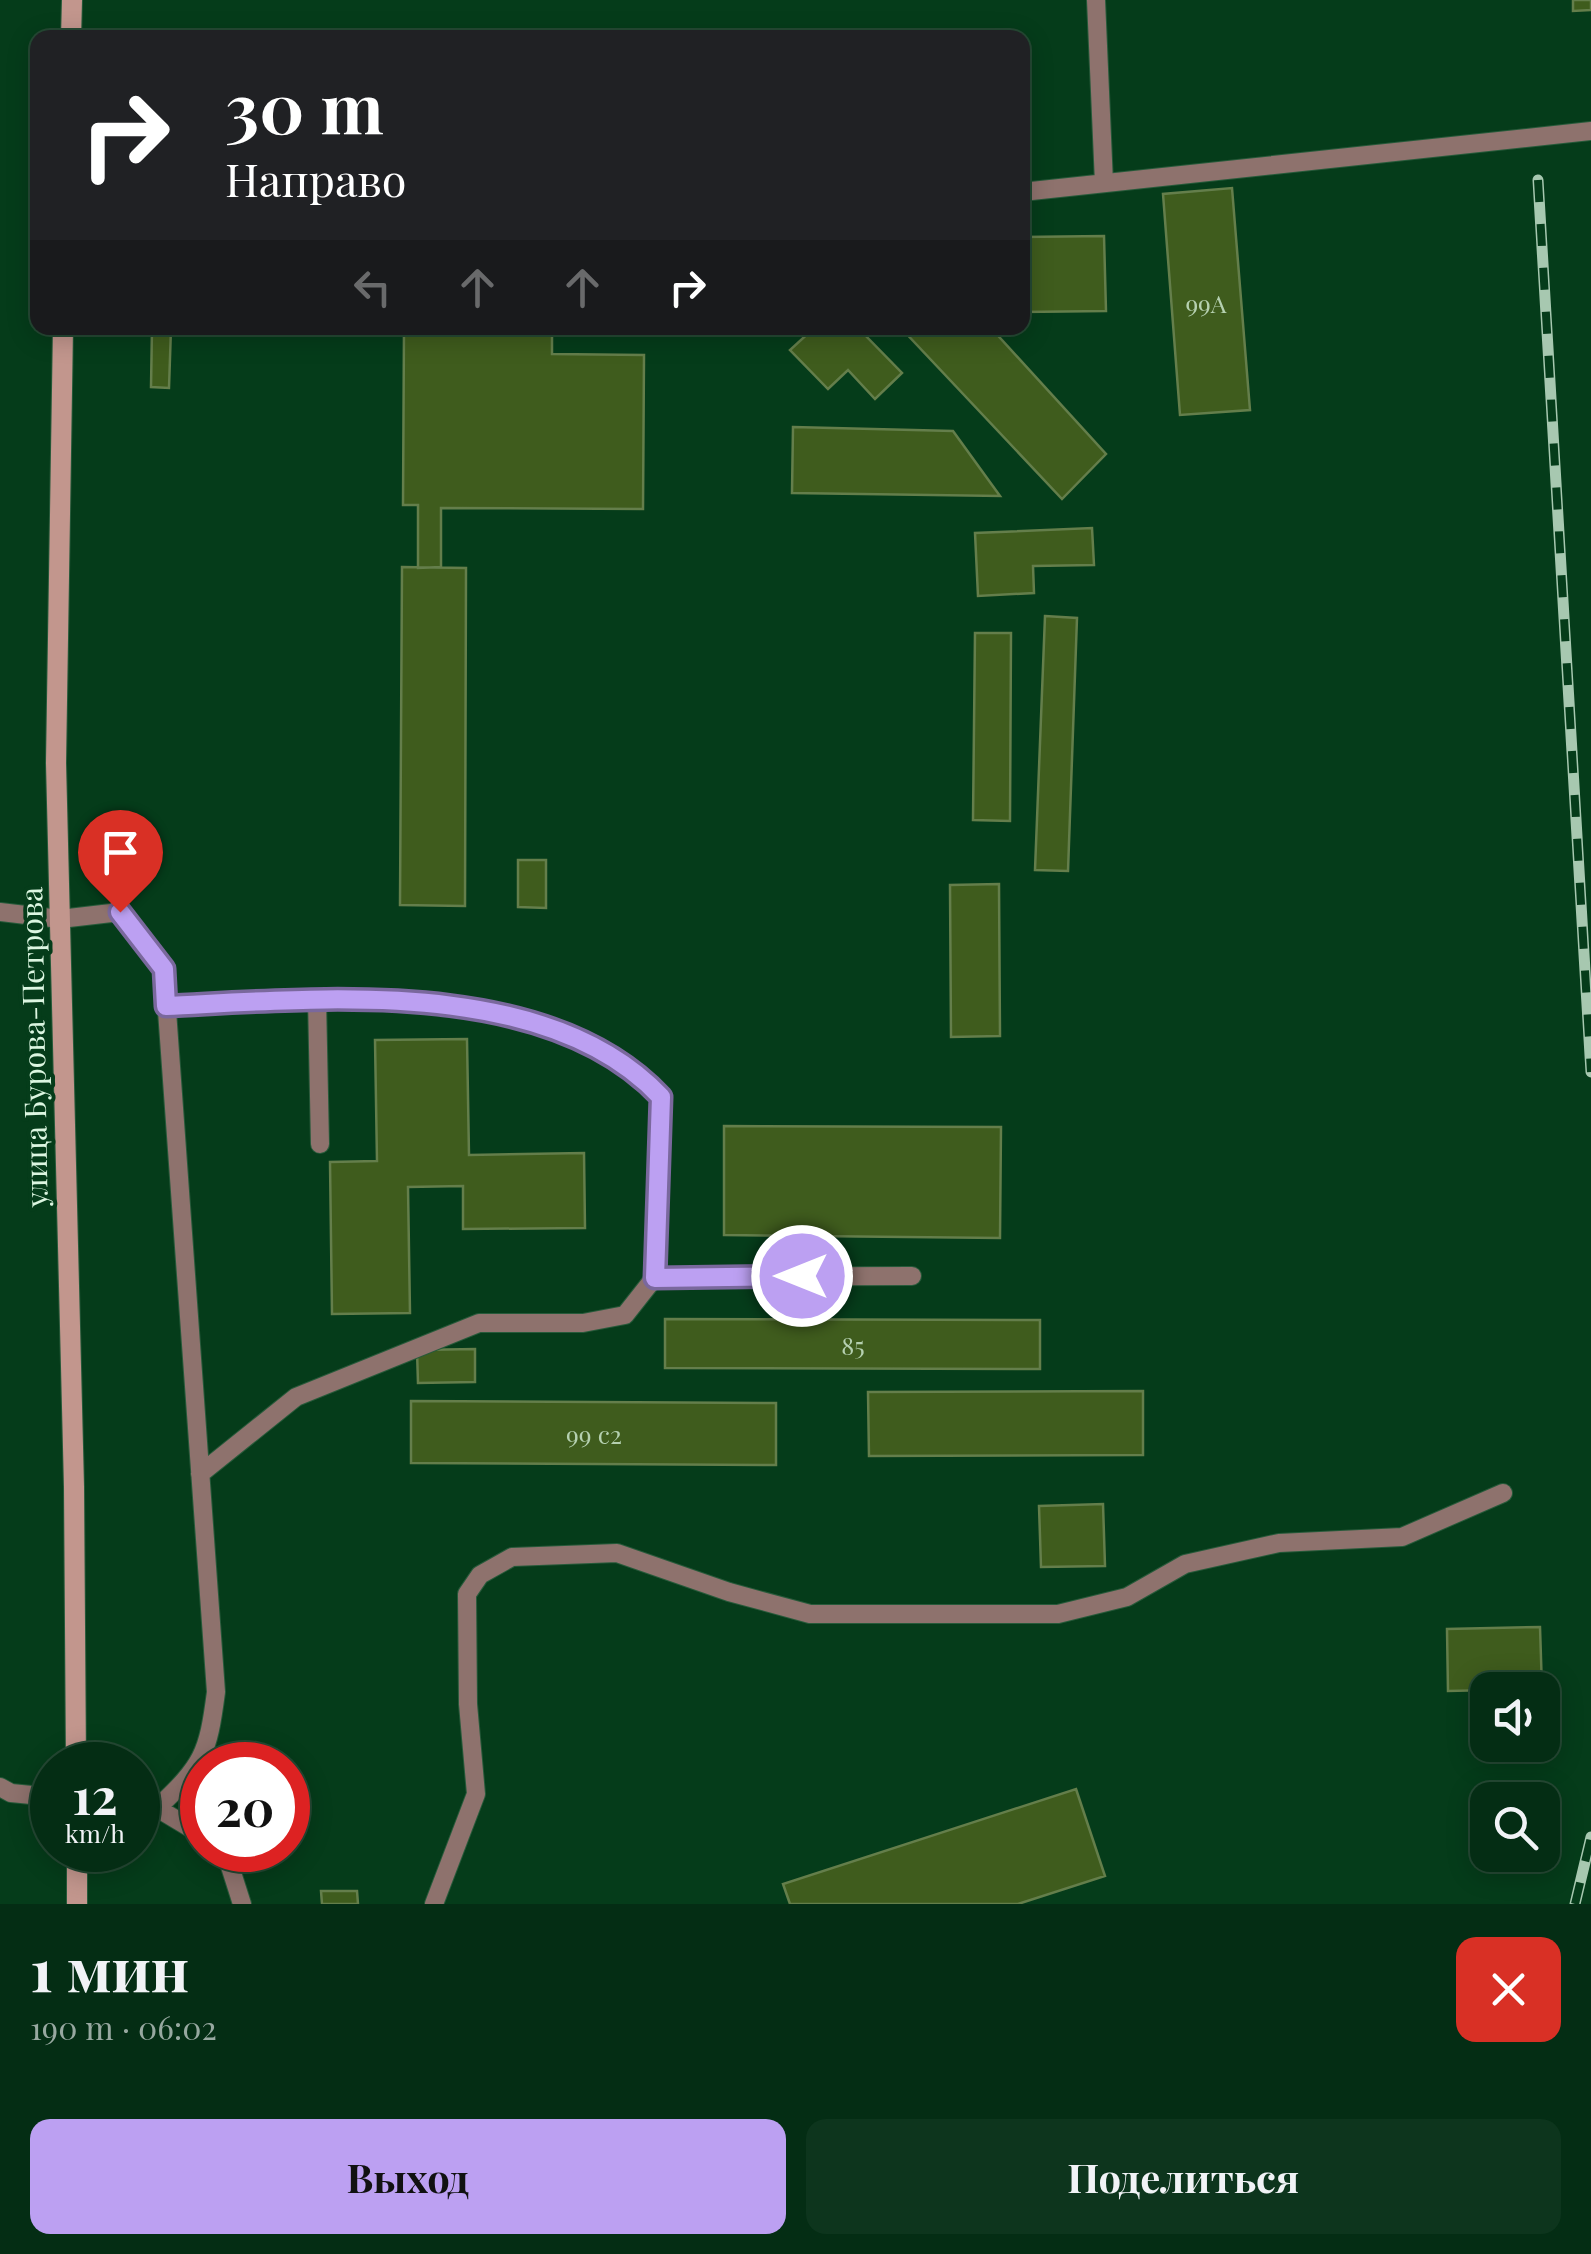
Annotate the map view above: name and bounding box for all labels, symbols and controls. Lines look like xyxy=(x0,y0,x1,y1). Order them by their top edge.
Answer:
text: 30 m xyxy=(225,58,384,152)
icon: right xyxy=(60,70,190,200)
text: Направо xyxy=(225,148,407,208)
icon: left xyxy=(345,260,400,315)
icon: ahead xyxy=(450,260,505,315)
icon: ahead xyxy=(555,260,610,315)
icon: right xyxy=(660,260,715,315)
house number: 99А xyxy=(1185,286,1227,319)
pin xyxy=(78,810,163,913)
icon: arrive xyxy=(93,825,148,880)
street label: улица Бурова-Петрова xyxy=(10,887,56,1208)
position arrow xyxy=(750,1224,854,1328)
house number: 85 xyxy=(841,1328,865,1361)
house number: 99 с2 xyxy=(566,1417,622,1450)
map controls xyxy=(1470,1672,1560,1872)
button: sound xyxy=(1470,1672,1560,1762)
speed limit sign: 20 xyxy=(180,1742,310,1872)
text: 12 xyxy=(72,1761,118,1828)
button: search xyxy=(1470,1782,1560,1872)
text: km/h xyxy=(65,1816,125,1849)
text: 1 мин xyxy=(30,1927,189,2007)
button: close xyxy=(1456,1937,1561,2042)
text: 190 m · 06:02 xyxy=(30,2005,217,2048)
button: Выход xyxy=(30,2119,786,2234)
button: Поделиться xyxy=(806,2119,1561,2234)

